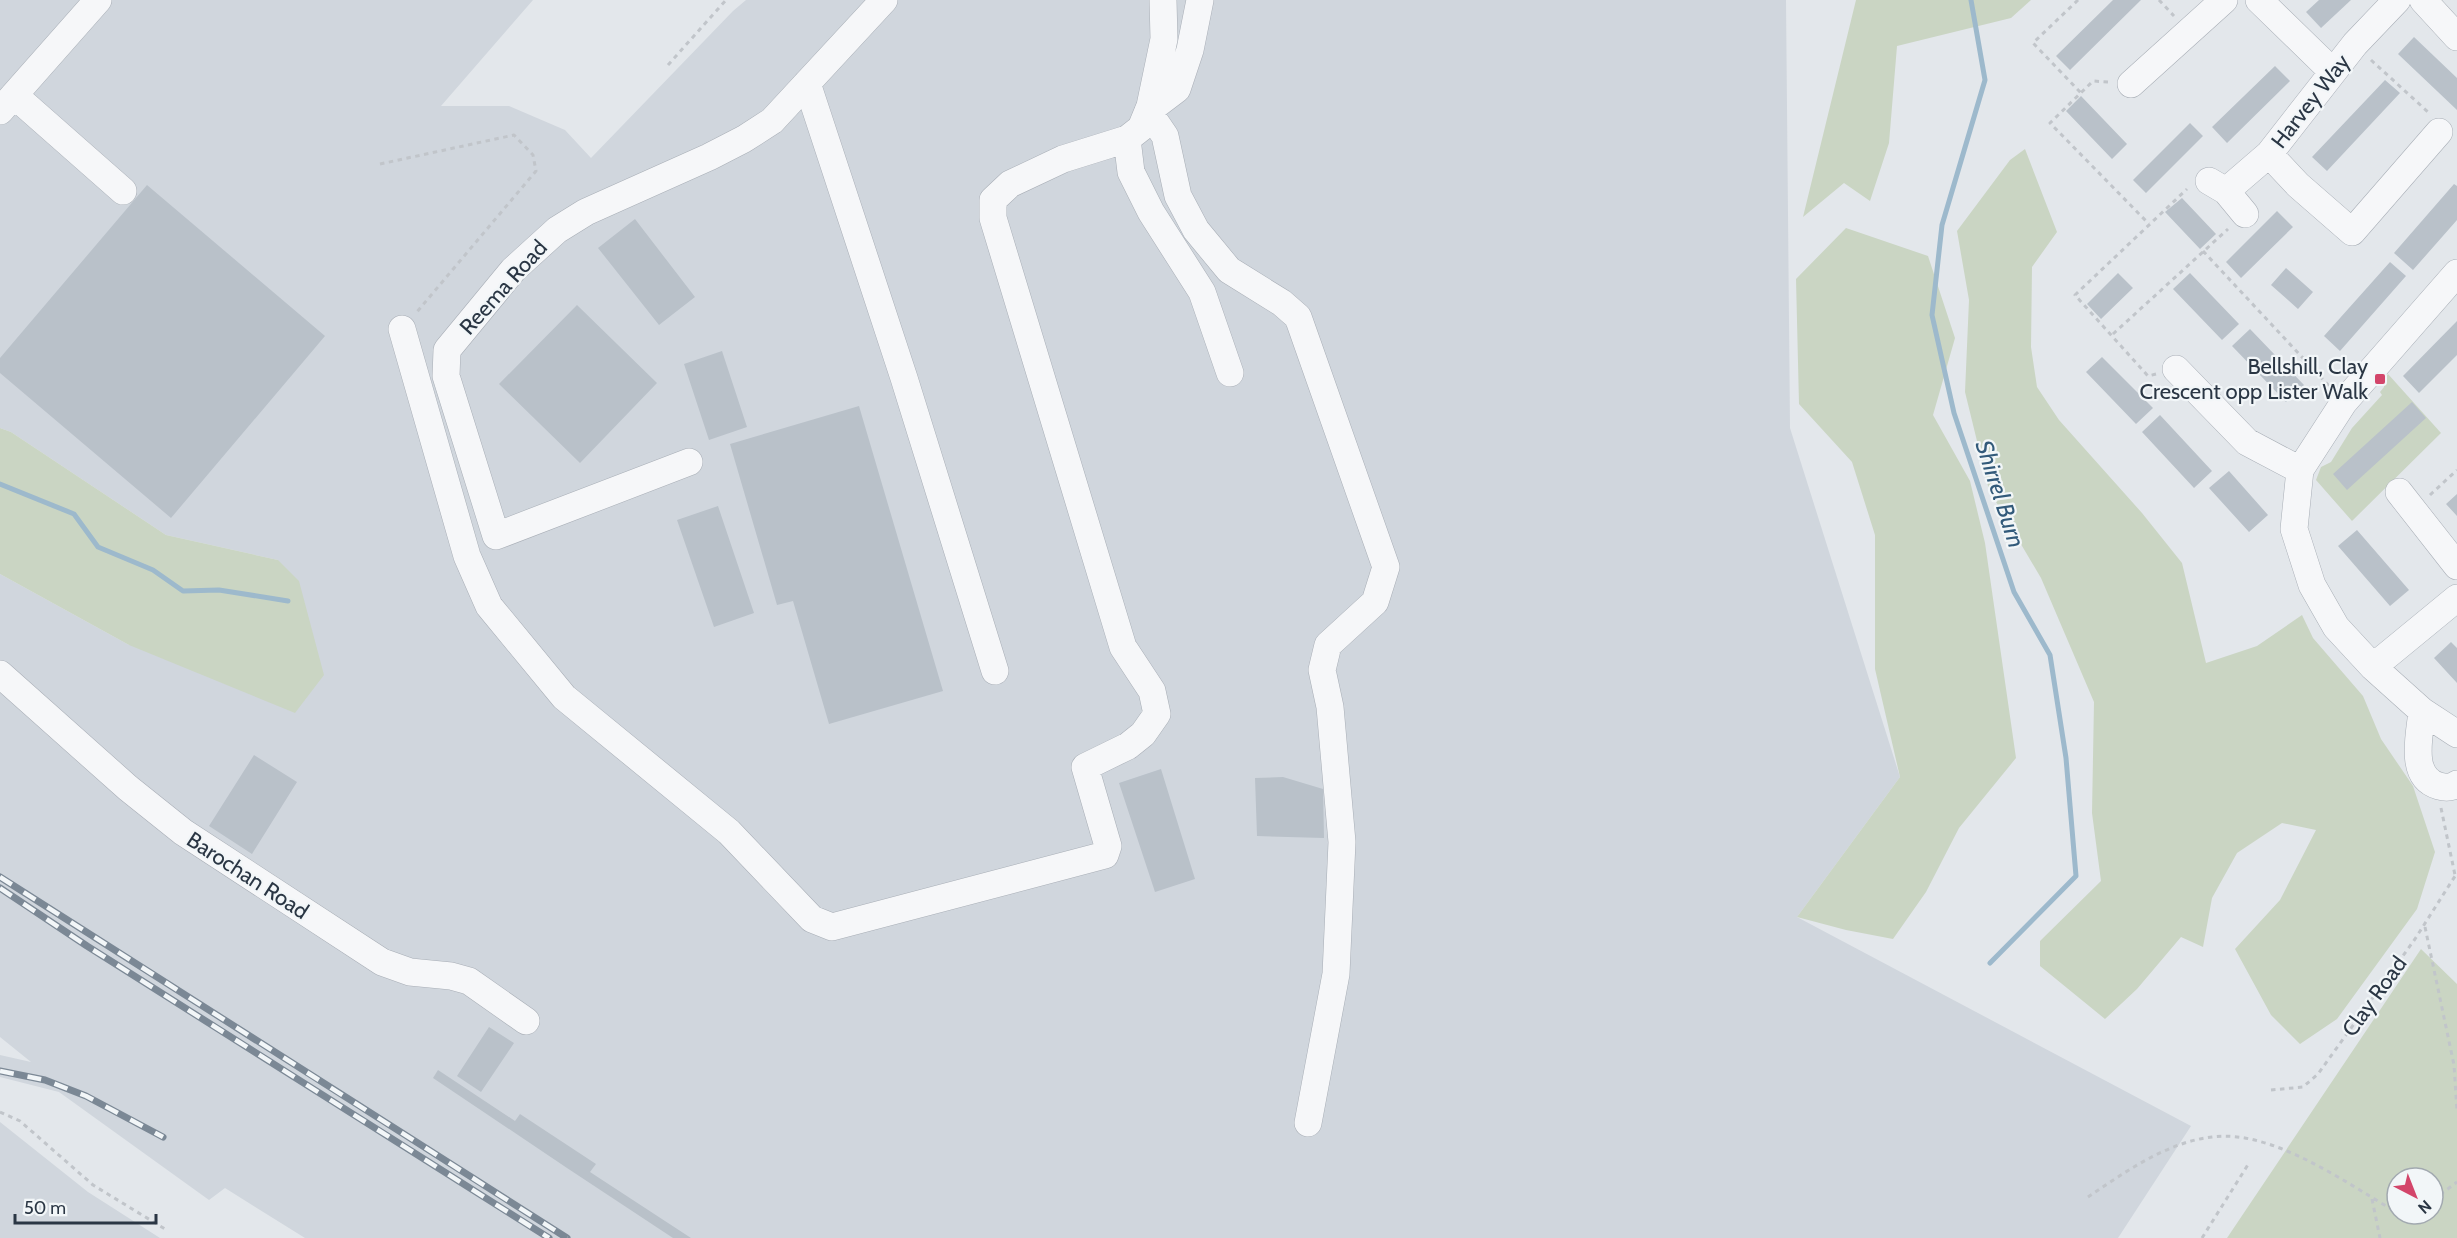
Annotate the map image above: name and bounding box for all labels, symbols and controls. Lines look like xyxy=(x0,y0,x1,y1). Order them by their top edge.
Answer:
street label: Harvey Way xyxy=(2265,49,2355,154)
street label: Reema Road xyxy=(454,234,553,340)
place label: Bellshill, Clay Crescent opp Lister Walk xyxy=(2140,353,2368,405)
marker: Bellshill, Clay Crescent opp Lister Walk xyxy=(2373,372,2387,386)
water label: Shirrel Burn xyxy=(1969,436,2031,551)
street label: Barochan Road xyxy=(182,826,314,925)
street label: Clay Road xyxy=(2336,951,2413,1042)
north arrow xyxy=(2385,1166,2445,1226)
scale bar xyxy=(15,1187,156,1225)
text: N xyxy=(2414,1196,2435,1218)
text: 50 m xyxy=(24,1197,66,1219)

